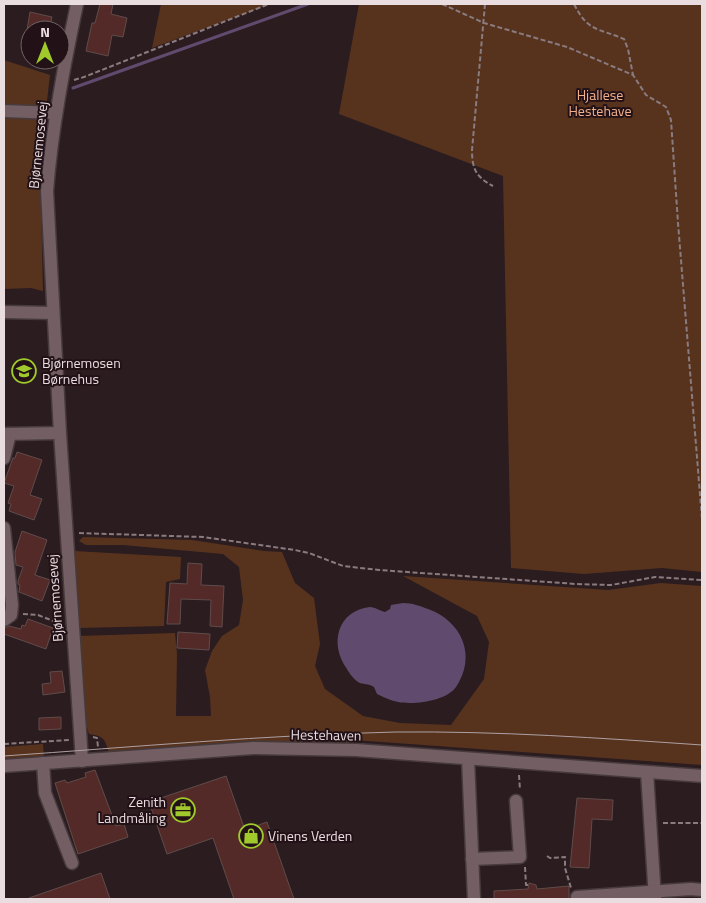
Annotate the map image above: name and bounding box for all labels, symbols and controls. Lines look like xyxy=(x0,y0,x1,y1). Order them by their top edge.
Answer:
north arrow xyxy=(20,20,70,70)
text: N xyxy=(40,21,50,42)
park label: Hjallese Hestehave xyxy=(568,84,632,121)
street label: Bjørnemosevej xyxy=(22,100,53,190)
place label: Bjørnemosen Børnehus xyxy=(42,352,121,389)
school or university icon: Bjørnemosen Børnehus xyxy=(11,358,37,384)
street label: Bjørnemosevej xyxy=(41,553,68,643)
street label: Hestehaven xyxy=(291,723,361,746)
place label: Zenith Landmåling xyxy=(98,791,166,828)
office icon: Zenith Landmåling xyxy=(170,797,196,823)
shop icon: Vinens Verden xyxy=(238,823,264,849)
place label: Vinens Verden xyxy=(268,825,352,846)

